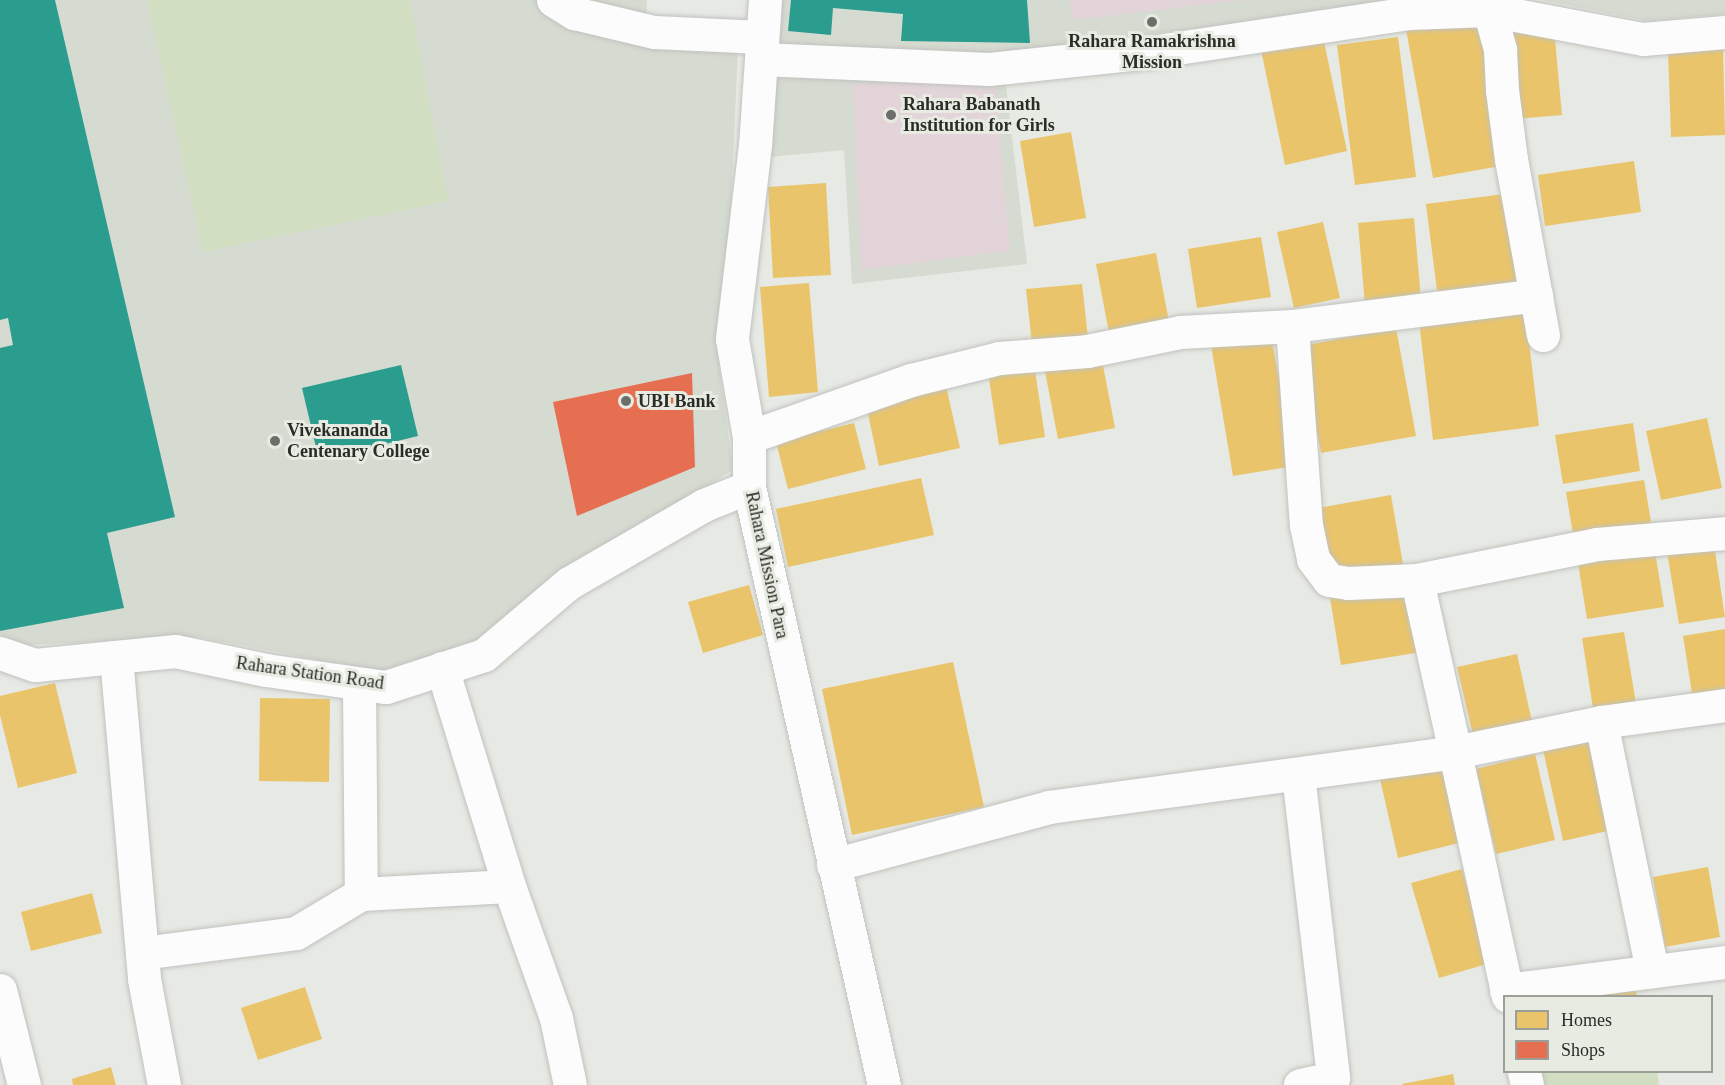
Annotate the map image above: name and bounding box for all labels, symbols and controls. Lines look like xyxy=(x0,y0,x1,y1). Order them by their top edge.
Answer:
marker: Rahara Ramakrishna Mission xyxy=(1145,15,1159,29)
place label: Rahara Ramakrishna Mission xyxy=(1068,31,1236,74)
place label: Rahara Babanath Institution for Girls xyxy=(903,94,1055,136)
marker: Rahara Babanath Institution for Girls xyxy=(884,108,898,122)
place label: UBI Bank xyxy=(638,390,716,412)
marker: UBI Bank xyxy=(619,394,633,408)
place label: Vivekananda Centenary College xyxy=(287,420,429,462)
marker: Vivekananda Centenary College xyxy=(268,434,282,448)
street label: Rahara Mission Para xyxy=(741,489,793,641)
street label: Rahara Station Road xyxy=(235,652,385,694)
legend xyxy=(1503,995,1713,1073)
text: Homes xyxy=(1561,1010,1612,1030)
text: Shops xyxy=(1561,1040,1605,1060)

